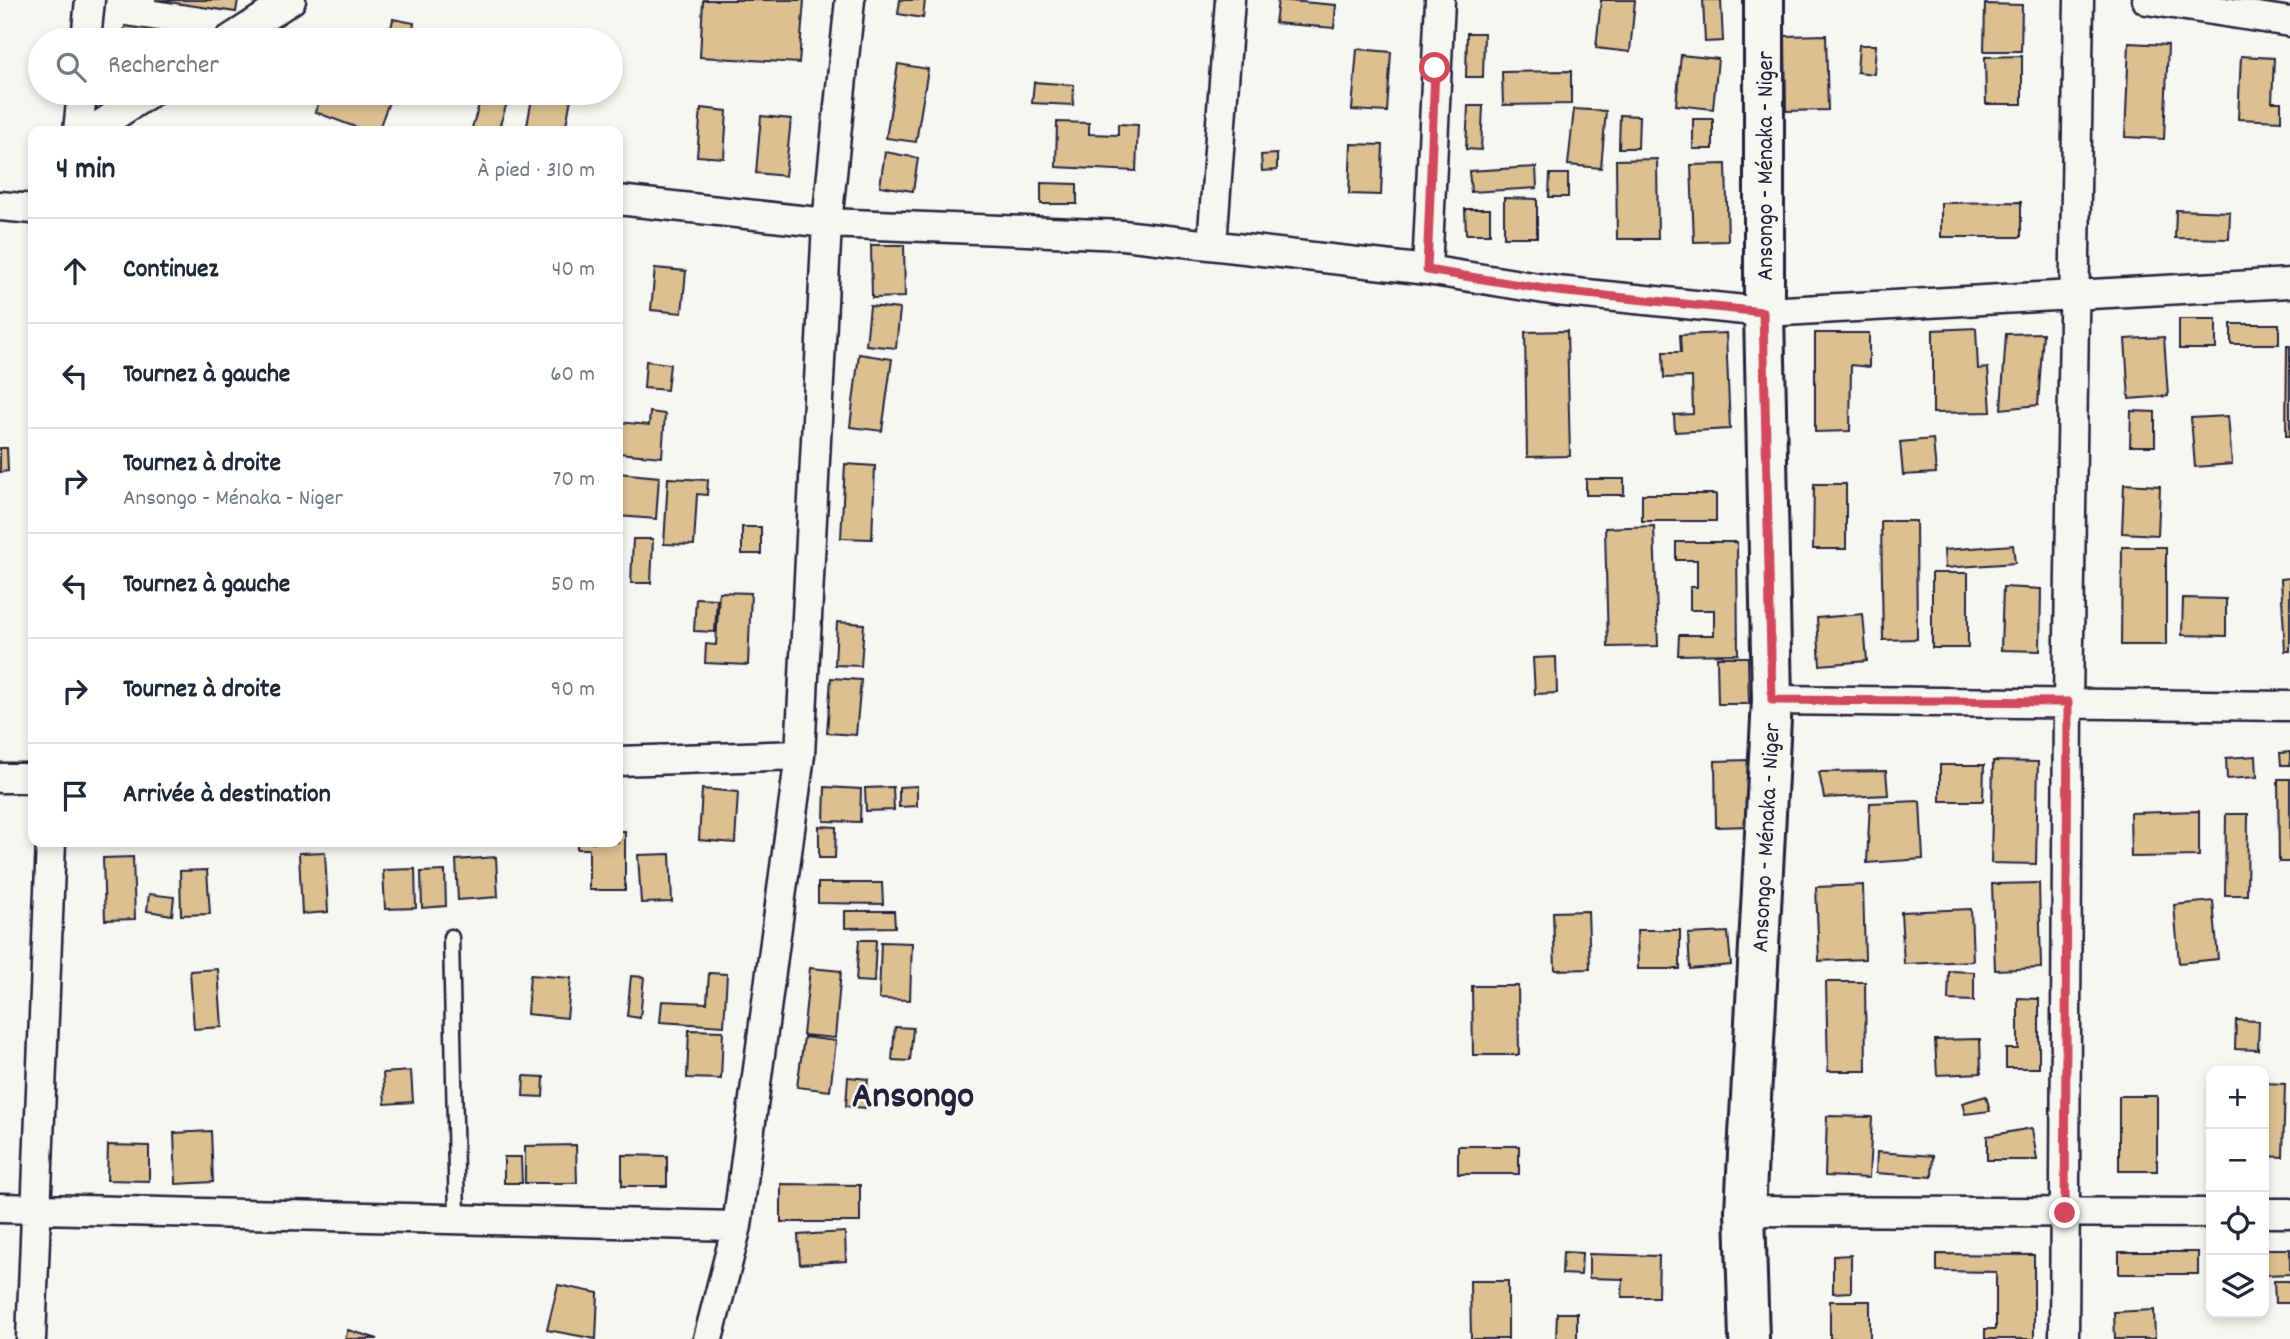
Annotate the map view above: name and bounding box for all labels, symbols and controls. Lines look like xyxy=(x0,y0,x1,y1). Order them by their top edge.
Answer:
search box xyxy=(28,28,623,105)
icon: search xyxy=(52,48,90,86)
text: Rechercher xyxy=(108,48,219,85)
street label: Ansongo - Ménaka - Niger xyxy=(1750,51,1784,281)
route start xyxy=(1419,52,1450,83)
text: 4 min xyxy=(56,150,115,193)
text: À pied · 310 m xyxy=(477,155,595,188)
icon: ahead xyxy=(56,252,94,290)
text: Continuez xyxy=(123,252,218,289)
text: 40 m xyxy=(552,254,595,287)
icon: left xyxy=(56,357,94,395)
text: Tournez à gauche xyxy=(123,357,290,394)
text: 60 m xyxy=(550,359,595,392)
text: Tournez à droite xyxy=(123,446,281,483)
icon: right xyxy=(56,462,94,500)
text: 70 m xyxy=(553,464,595,497)
text: Ansongo - Ménaka - Niger xyxy=(123,483,343,516)
icon: left xyxy=(56,567,94,605)
text: Tournez à gauche xyxy=(123,567,290,604)
text: 50 m xyxy=(551,569,595,602)
icon: right xyxy=(56,672,94,710)
text: Tournez à droite xyxy=(123,672,281,709)
text: 90 m xyxy=(551,674,595,707)
street label: Ansongo - Ménaka - Niger xyxy=(1745,722,1791,953)
icon: arrive xyxy=(56,777,94,815)
text: Arrivée à destination xyxy=(123,777,331,814)
map controls xyxy=(2206,1066,2269,1318)
button: + xyxy=(2206,1066,2269,1129)
district label: Ansongo xyxy=(852,1071,974,1126)
button: − xyxy=(2206,1129,2269,1192)
button: locate xyxy=(2206,1192,2269,1255)
route end xyxy=(2049,1197,2080,1228)
button: layers xyxy=(2206,1255,2269,1318)

